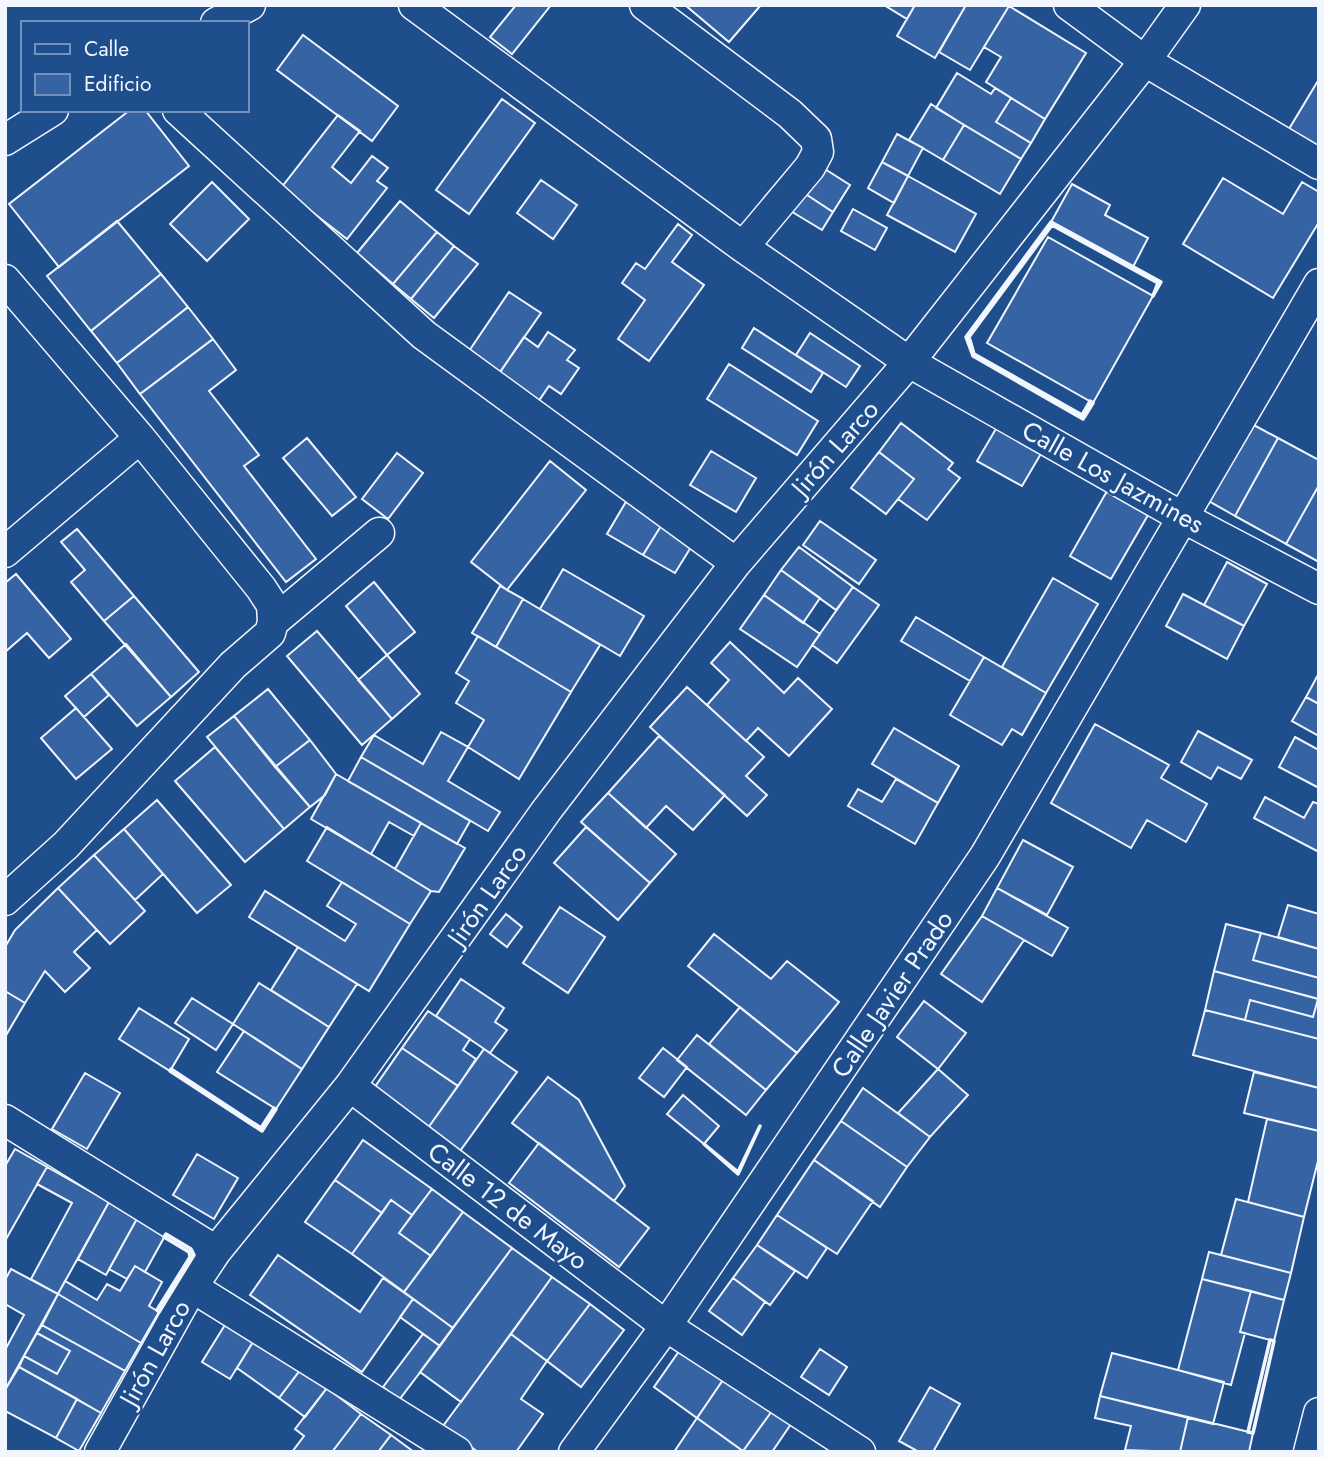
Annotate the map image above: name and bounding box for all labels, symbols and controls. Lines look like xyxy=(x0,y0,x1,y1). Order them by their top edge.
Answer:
legend xyxy=(21,21,248,112)
text: Calle xyxy=(84,34,129,64)
text: Edificio xyxy=(84,69,151,99)
street label: Jirón Larco xyxy=(780,392,888,507)
street label: Calle Los Jazmines xyxy=(1015,411,1211,543)
street label: Jirón Larco xyxy=(436,836,536,956)
street label: Calle Javier Prado xyxy=(822,903,962,1085)
street label: Calle 12 de Mayo xyxy=(420,1133,596,1279)
street label: Jirón Larco xyxy=(109,1293,200,1416)

